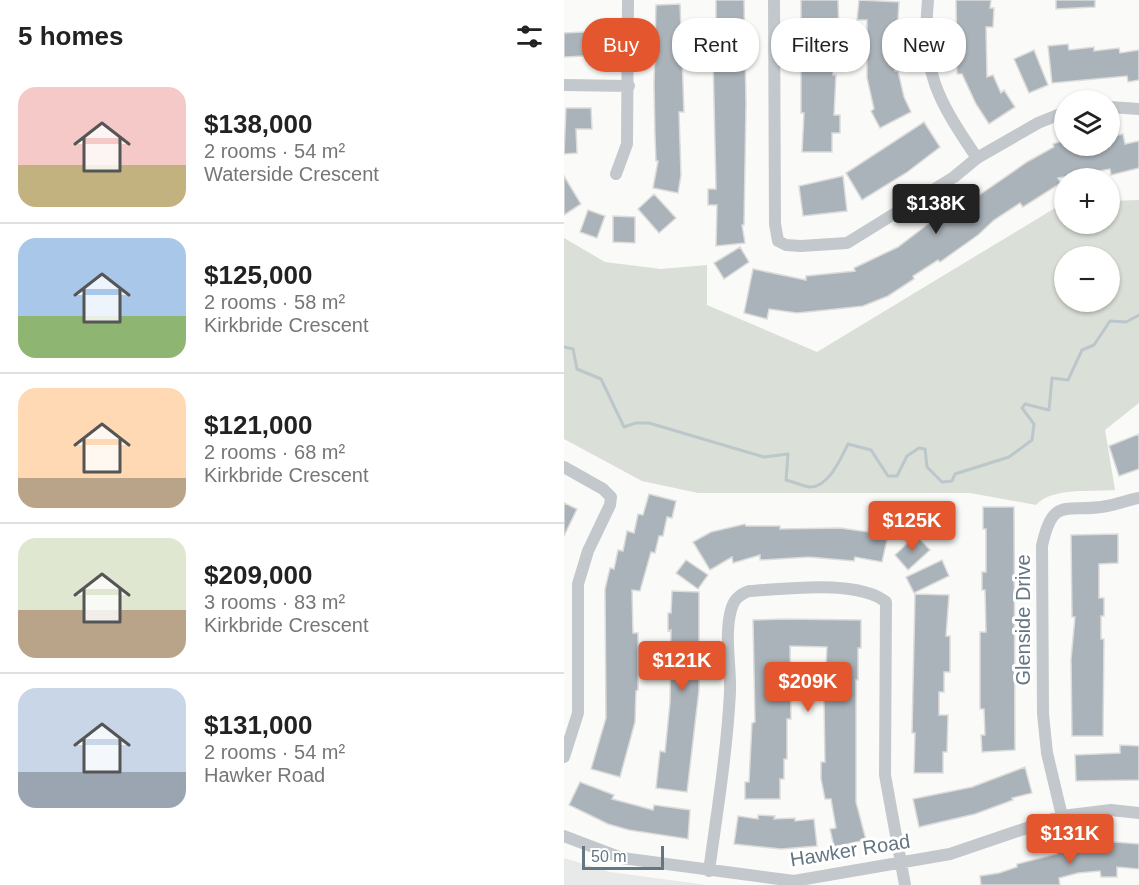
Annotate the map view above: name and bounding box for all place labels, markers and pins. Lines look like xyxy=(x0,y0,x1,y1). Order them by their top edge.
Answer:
pin: $138K xyxy=(894,184,978,235)
pin: $125K xyxy=(870,501,954,552)
pin: $121K xyxy=(640,641,724,692)
pin: $209K xyxy=(766,662,850,713)
pin: $131K xyxy=(1028,814,1112,865)

